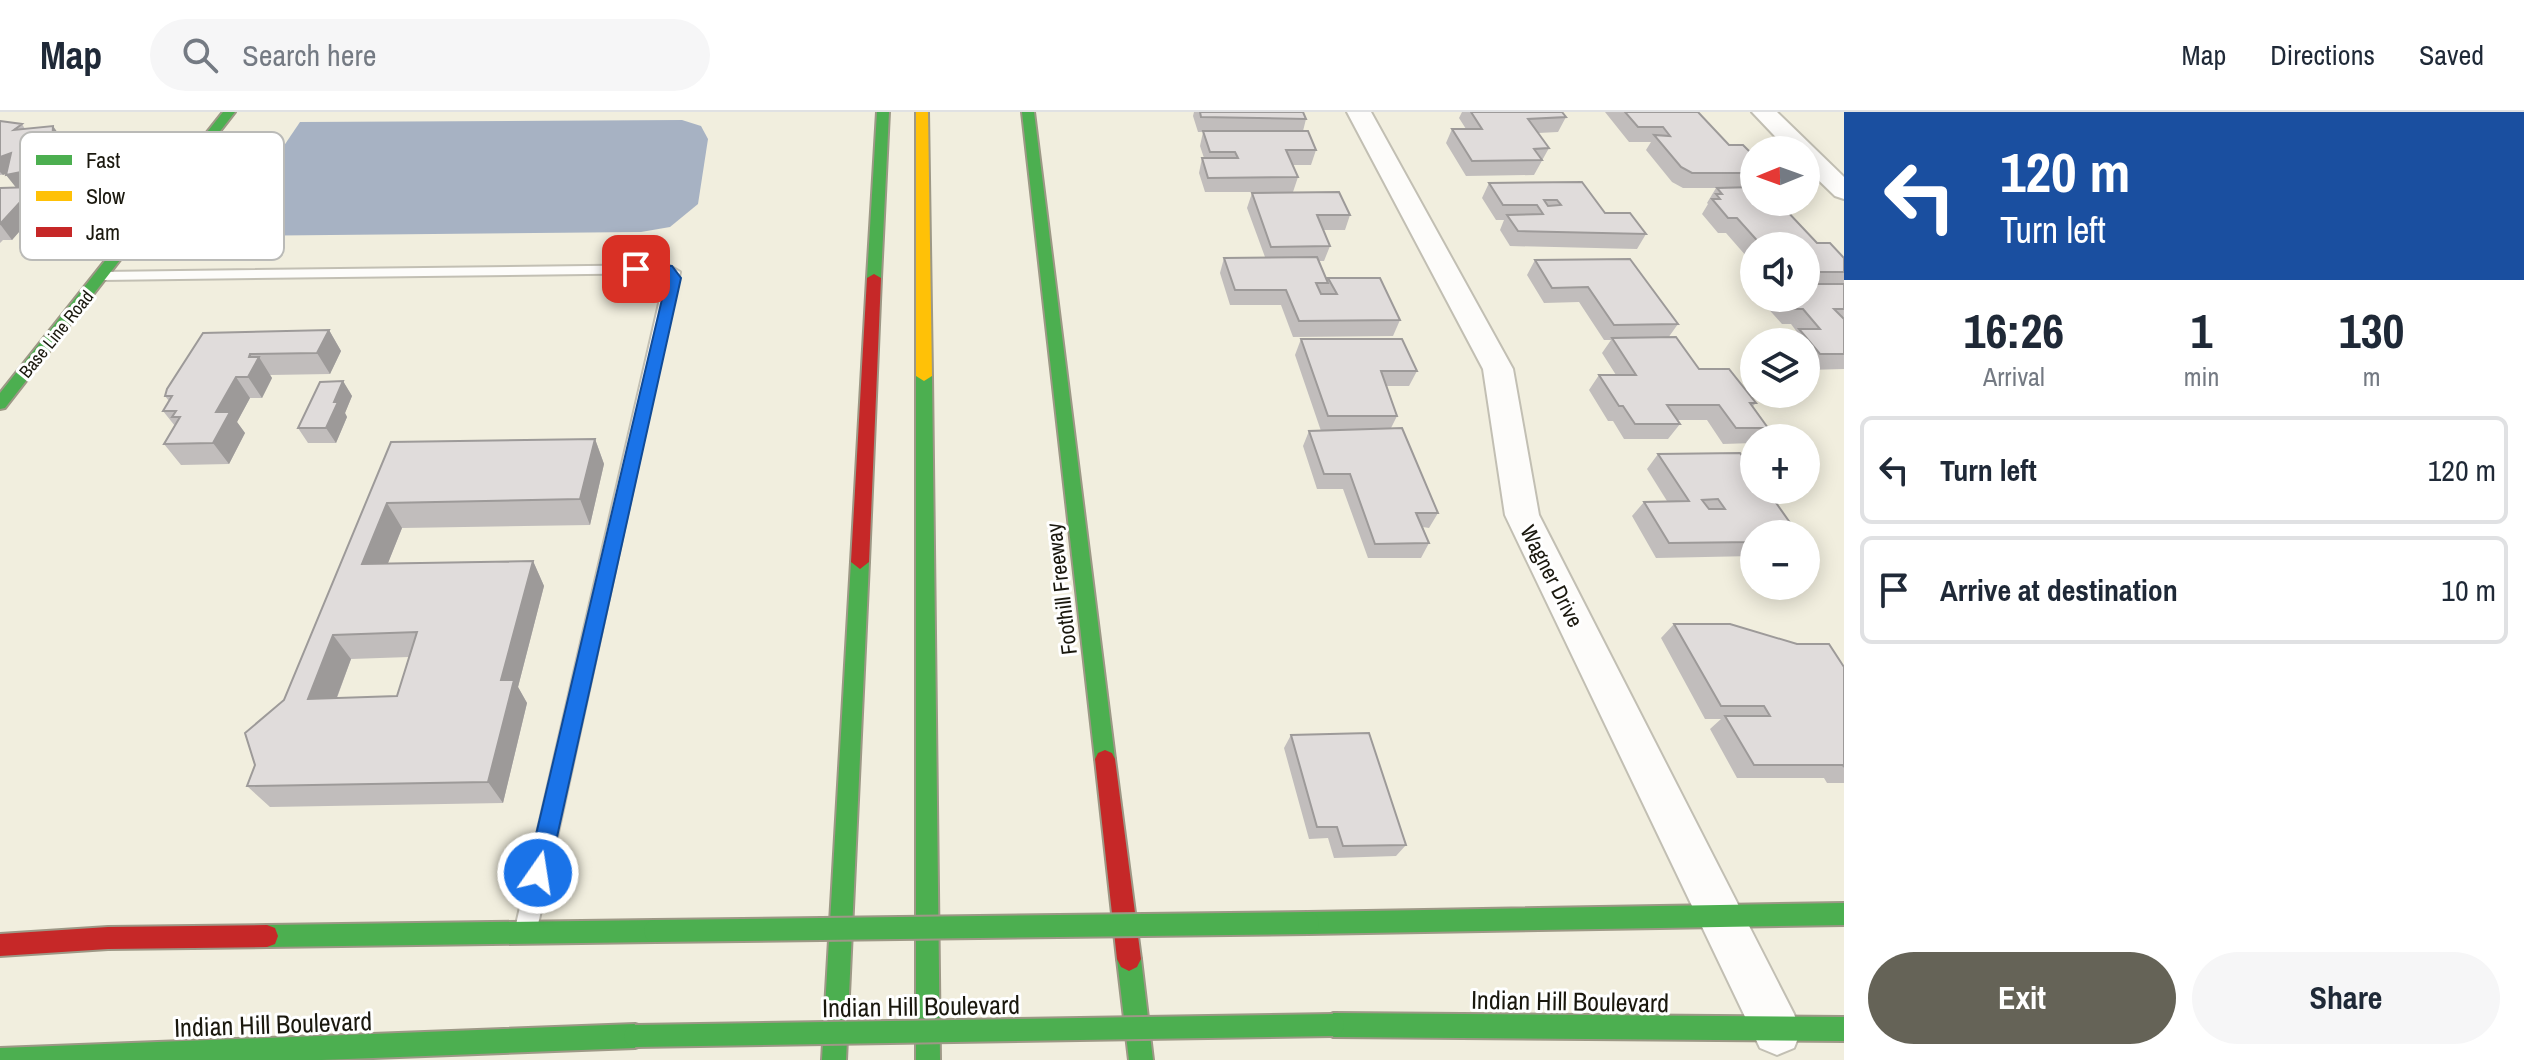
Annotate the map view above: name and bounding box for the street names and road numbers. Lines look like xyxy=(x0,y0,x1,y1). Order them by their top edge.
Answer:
street label: Base Line Road xyxy=(13,285,99,383)
street label: Wagner Drive xyxy=(1514,520,1590,632)
street label: Foothill Freeway xyxy=(1038,521,1084,657)
street label: Indian Hill Boulevard xyxy=(1471,982,1669,1020)
street label: Indian Hill Boulevard xyxy=(822,987,1020,1025)
street label: Indian Hill Boulevard xyxy=(173,1003,373,1045)

